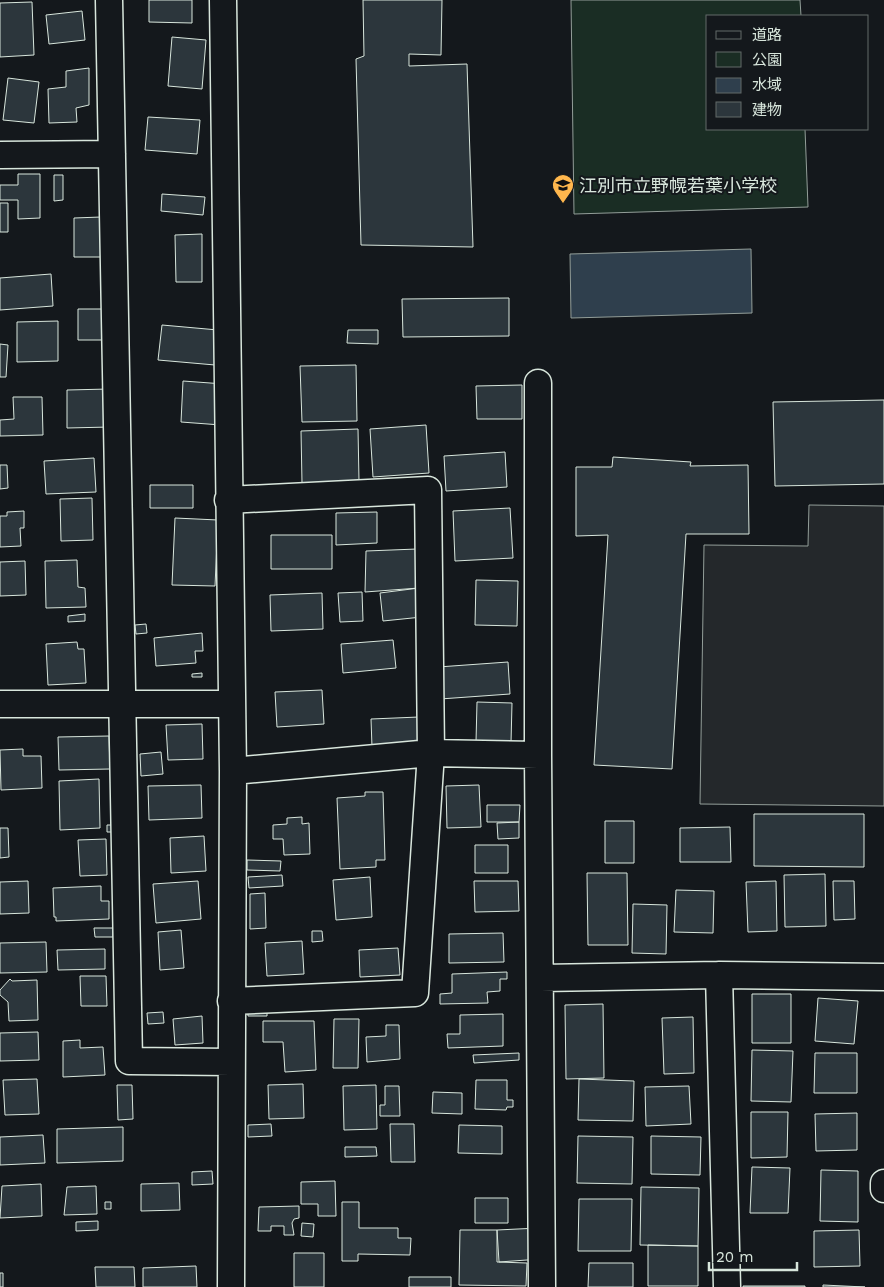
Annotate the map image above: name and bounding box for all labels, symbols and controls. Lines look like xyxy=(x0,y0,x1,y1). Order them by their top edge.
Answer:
legend xyxy=(706,15,869,130)
text: 道路 xyxy=(752,26,782,44)
text: 公園 xyxy=(752,51,782,69)
text: 水域 xyxy=(752,76,782,94)
text: 建物 xyxy=(752,101,782,119)
school or university icon: 江別市立野幌若葉小学校 xyxy=(551,173,575,204)
place label: 江別市立野幌若葉小学校 xyxy=(579,175,777,196)
scale bar xyxy=(709,1240,796,1272)
text: 20 m xyxy=(716,1248,754,1266)

